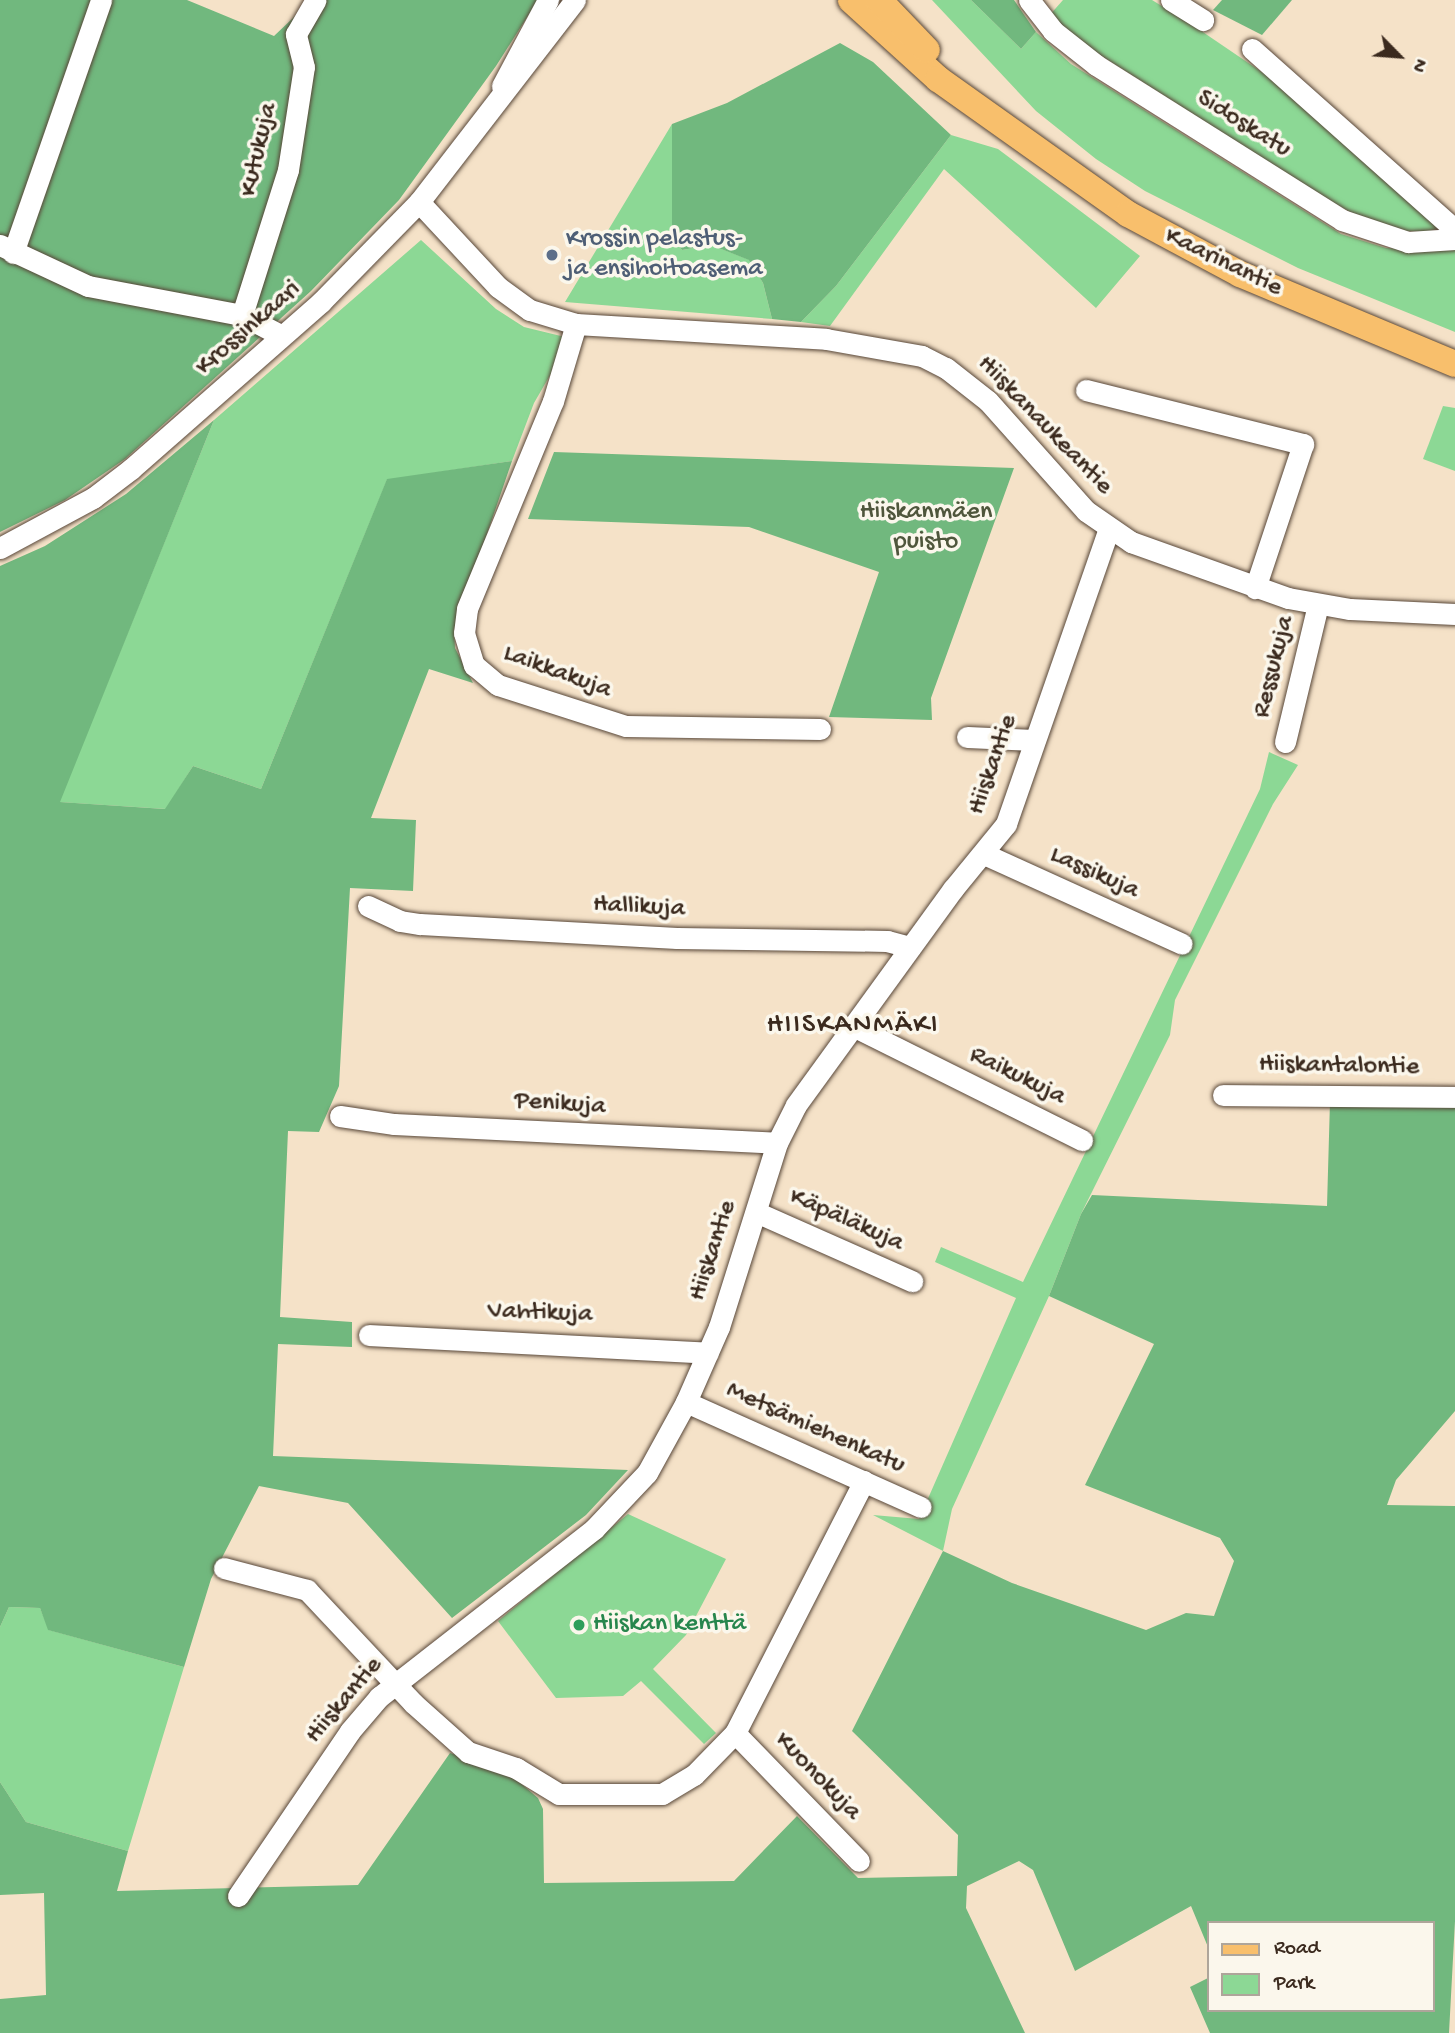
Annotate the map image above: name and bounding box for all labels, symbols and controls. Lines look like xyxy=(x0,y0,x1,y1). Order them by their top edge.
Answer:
north arrow xyxy=(1364,21,1434,91)
text: N xyxy=(1405,55,1432,76)
street label: Sidoskatu xyxy=(1190,84,1296,166)
street label: Kutukuja xyxy=(234,100,286,200)
street label: Kaarinantie xyxy=(1159,221,1287,305)
place label: Krossin pelastus- ja ensihoitoasema xyxy=(566,224,763,286)
marker: Krossin pelastus- ja ensihoitoasema xyxy=(544,247,560,263)
street label: Krossinkaari xyxy=(190,275,308,383)
street label: Hiiskanaukeantie xyxy=(970,350,1118,502)
park label: Hiiskanmäen puisto xyxy=(860,497,992,558)
street label: Ressukuja xyxy=(1247,613,1303,721)
street label: Laikkakuja xyxy=(499,639,615,707)
street label: Hiiskantie xyxy=(962,711,1026,819)
street label: Lassikuja xyxy=(1044,841,1144,907)
street label: Hallikuja xyxy=(592,890,686,926)
district label: HIISKANMÄKI xyxy=(768,1009,938,1043)
street label: Raikukuja xyxy=(964,1040,1070,1114)
street label: Hiiskantalontie xyxy=(1259,1050,1419,1084)
street label: Penikuja xyxy=(513,1086,607,1124)
street label: Käpäläkuja xyxy=(784,1182,908,1260)
street label: Hiiskantie xyxy=(683,1197,745,1305)
street label: Vahtikuja xyxy=(487,1297,593,1331)
street label: Metsämiehenkatu xyxy=(721,1376,909,1482)
place label: Hiiskan kenttä xyxy=(593,1609,746,1641)
marker: Hiiskan kenttä xyxy=(571,1617,587,1633)
street label: Hiiskantie xyxy=(300,1651,390,1751)
street label: Kuonokuja xyxy=(767,1726,867,1828)
legend xyxy=(1206,1921,1434,2012)
text: Road xyxy=(1274,1937,1320,1962)
text: Park xyxy=(1274,1972,1314,1997)

